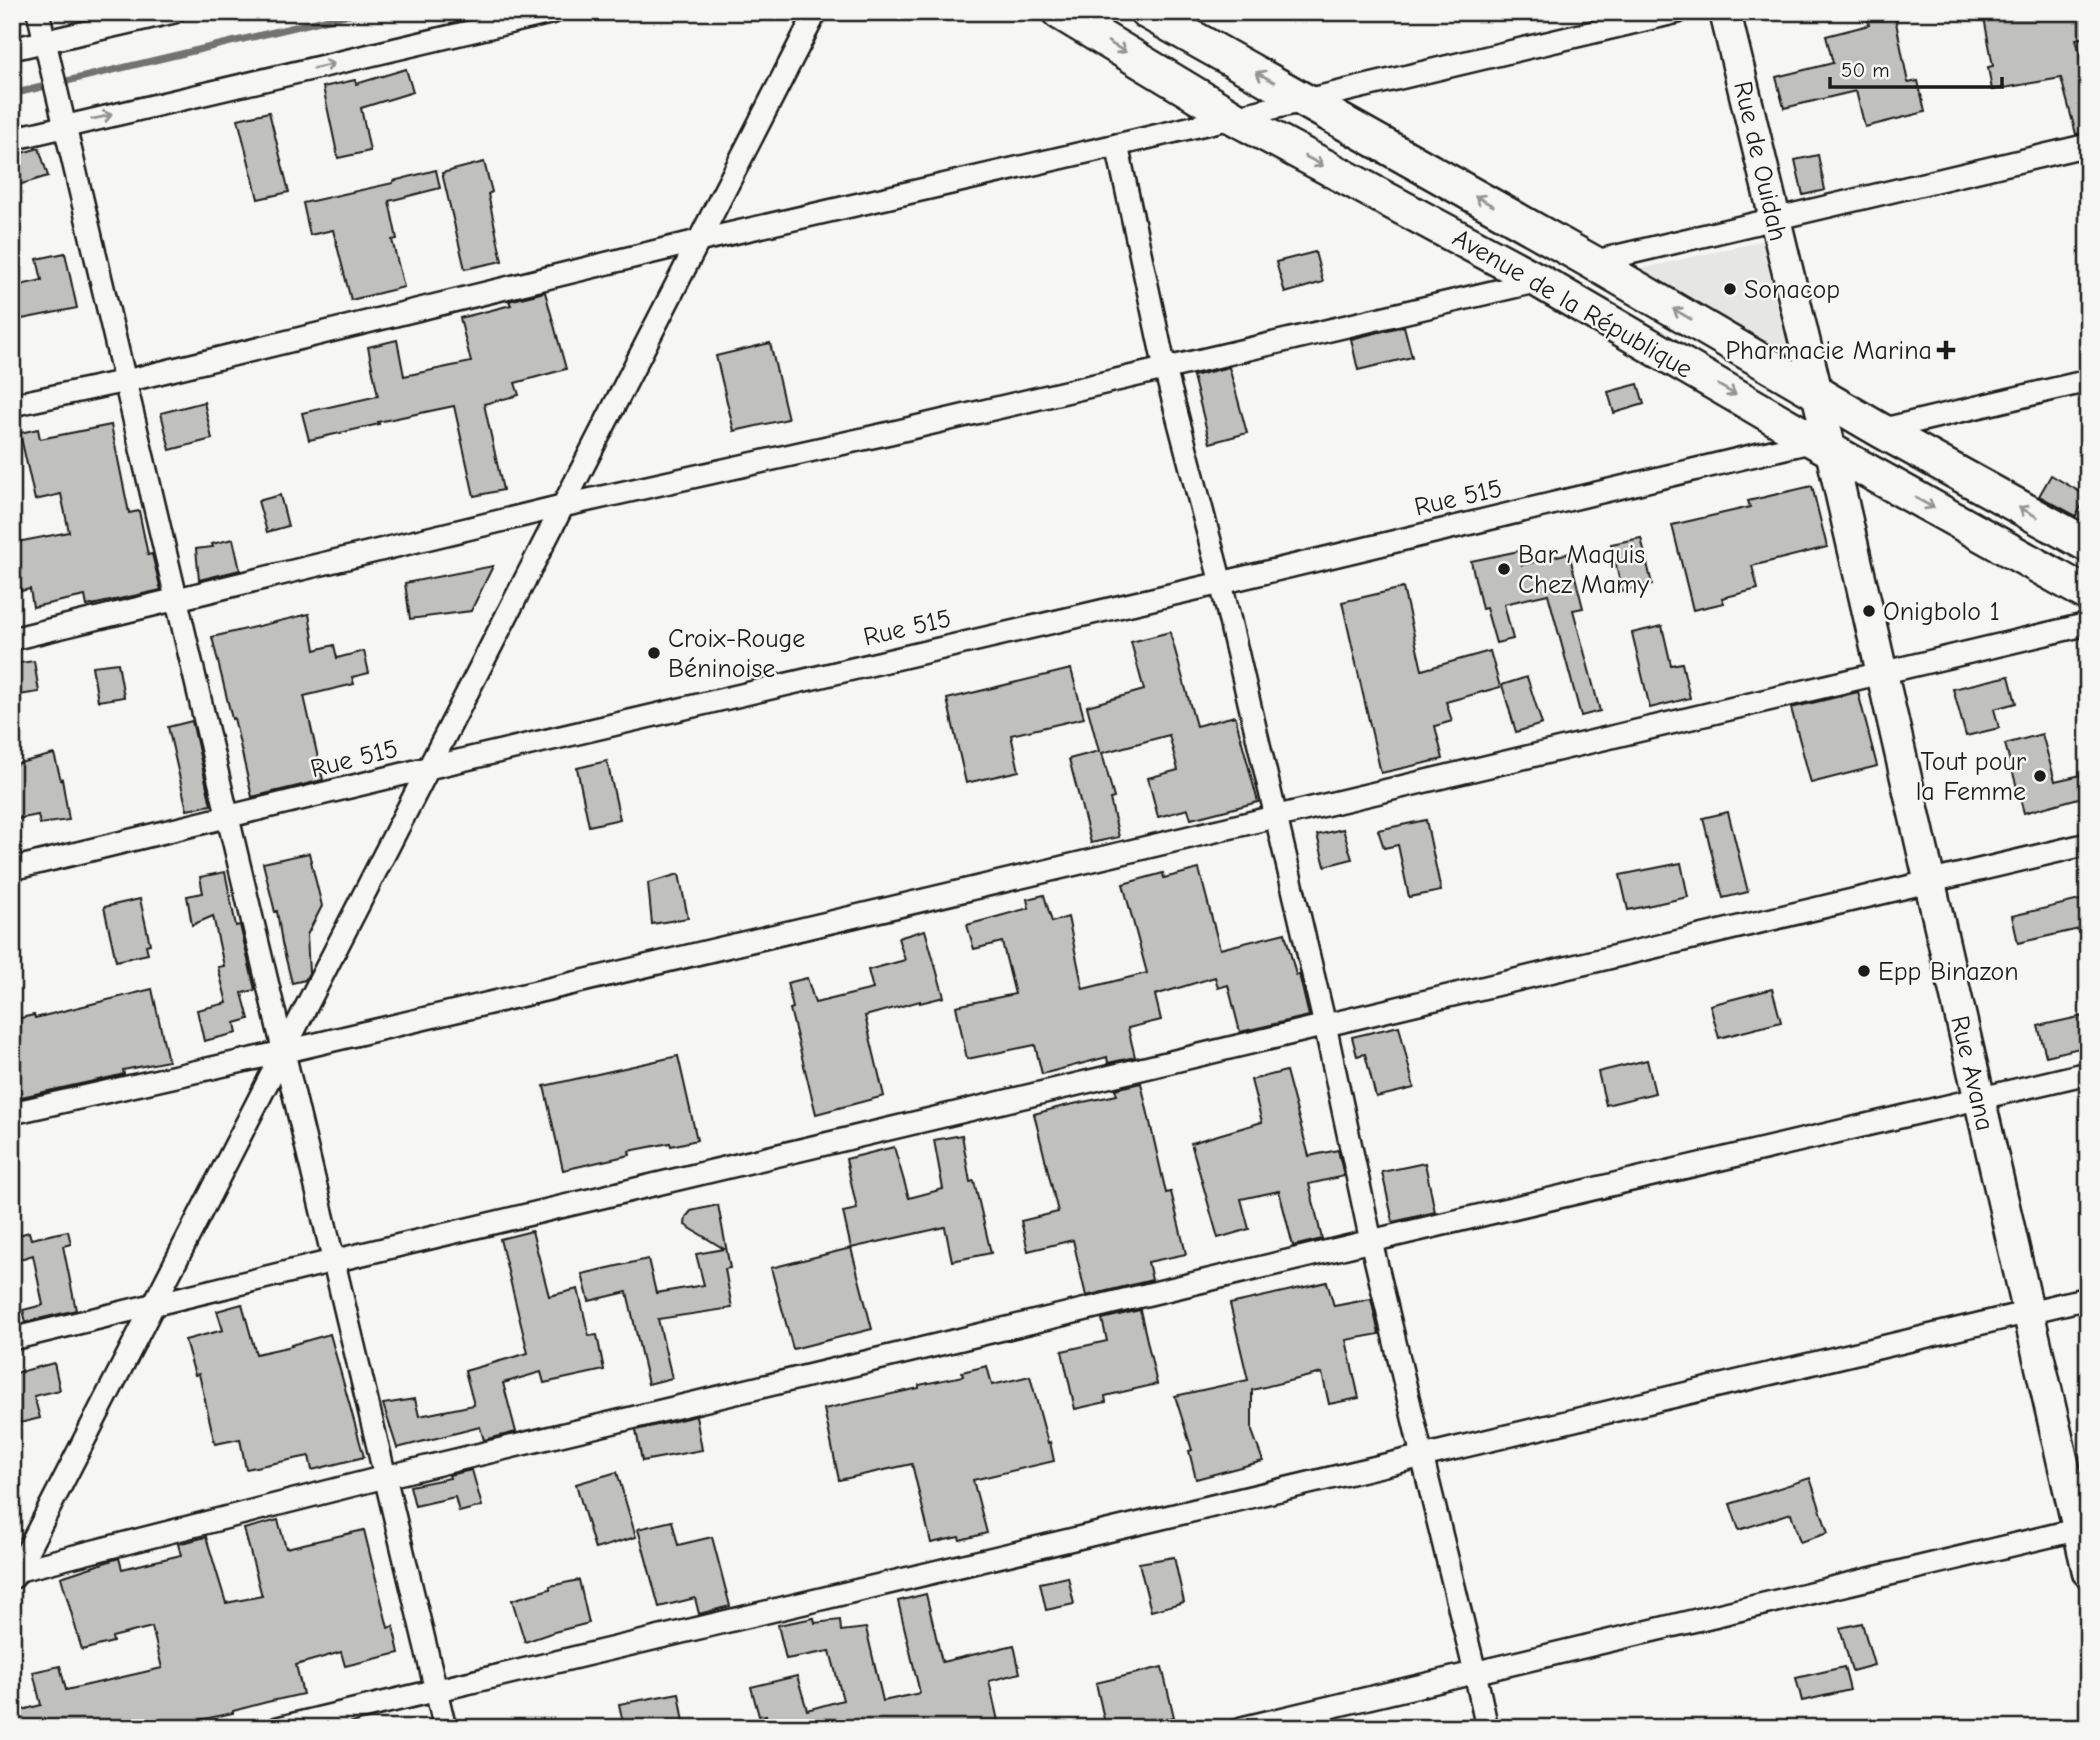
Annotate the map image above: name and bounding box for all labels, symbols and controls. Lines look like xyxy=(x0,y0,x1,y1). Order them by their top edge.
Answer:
one-way arrow xyxy=(1107,41,1127,55)
scale bar xyxy=(1830,46,2002,90)
text: 50 m xyxy=(1841,58,1890,82)
one-way arrow xyxy=(312,59,335,72)
one-way arrow xyxy=(1255,70,1275,84)
street label: Rue de Ouidah xyxy=(1727,78,1793,244)
one-way arrow xyxy=(91,110,113,123)
one-way arrow xyxy=(1304,154,1324,168)
one-way arrow xyxy=(1475,194,1495,208)
street label: Avenue de la République xyxy=(1447,223,1698,385)
place label: Sonacop xyxy=(1744,275,1840,305)
marker: Sonacop xyxy=(1722,281,1738,297)
one-way arrow xyxy=(1672,307,1692,321)
place label: Pharmacie Marina xyxy=(1725,336,1932,366)
marker: Pharmacie Marina xyxy=(1938,342,1954,358)
one-way arrow xyxy=(1717,384,1737,398)
street label: Rue 515 xyxy=(1411,473,1505,523)
one-way arrow xyxy=(1914,496,1934,510)
one-way arrow xyxy=(2018,505,2039,518)
place label: Bar Maquis Chez Mamy xyxy=(1518,540,1650,600)
marker: Bar Maquis Chez Mamy xyxy=(1496,561,1512,577)
place label: Onigbolo 1 xyxy=(1883,597,2000,627)
street label: Rue 515 xyxy=(860,603,954,653)
marker: Onigbolo 1 xyxy=(1861,603,1877,619)
place label: Croix-Rouge Béninoise xyxy=(668,624,805,684)
marker: Croix-Rouge Béninoise xyxy=(646,645,662,661)
street label: Rue 515 xyxy=(307,734,401,784)
place label: Tout pour la Femme xyxy=(1916,747,2027,807)
marker: Tout pour la Femme xyxy=(2032,768,2048,784)
place label: Epp Binazon xyxy=(1878,957,2019,987)
marker: Epp Binazon xyxy=(1856,963,1872,979)
street label: Rue Avana xyxy=(1944,1013,2000,1134)

